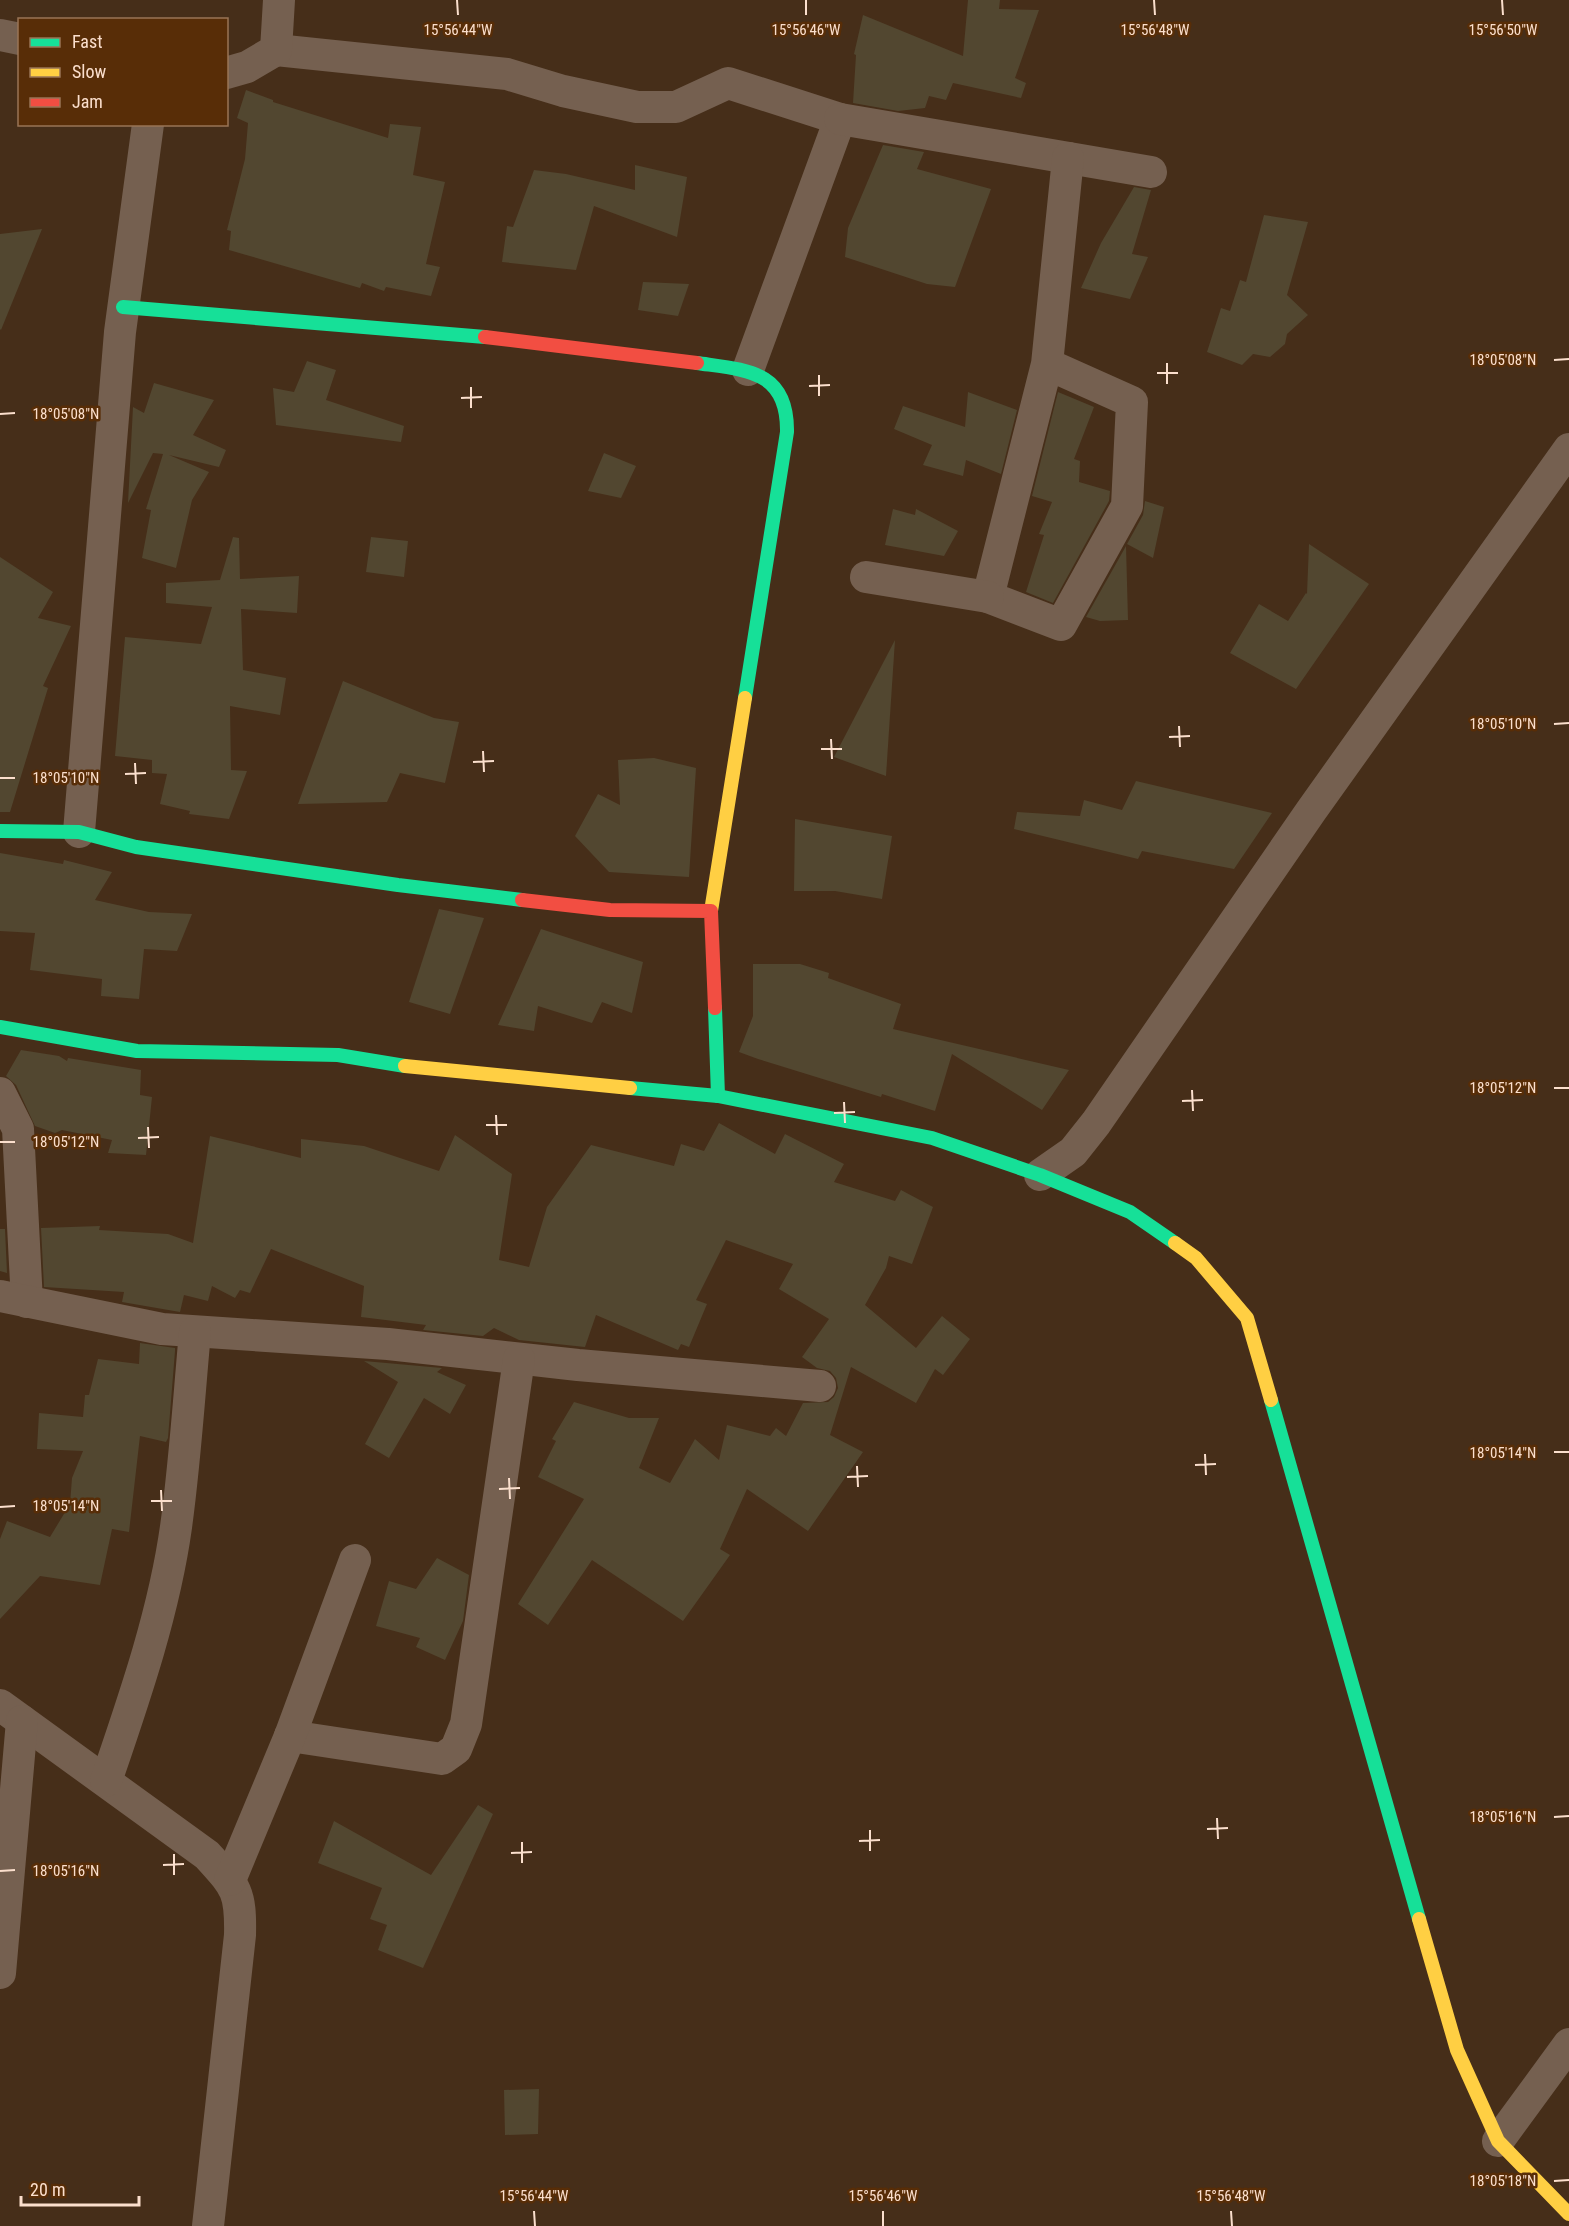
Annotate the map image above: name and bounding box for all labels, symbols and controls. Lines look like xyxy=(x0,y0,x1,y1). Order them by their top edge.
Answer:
legend xyxy=(18,18,228,126)
text: 15°56'44"W xyxy=(424,21,493,39)
text: 15°56'46"W xyxy=(772,21,841,39)
text: 15°56'48"W xyxy=(1121,21,1190,39)
text: 15°56'50"W xyxy=(1469,21,1538,39)
text: Fast xyxy=(72,31,103,52)
text: Slow xyxy=(72,61,107,82)
text: Jam xyxy=(72,91,103,112)
text: 18°05'08"N xyxy=(1470,351,1536,369)
text: 18°05'08"N xyxy=(33,405,99,423)
text: 18°05'10"N xyxy=(1470,715,1536,733)
text: 18°05'10"N xyxy=(33,769,99,787)
text: 18°05'12"N xyxy=(1470,1079,1536,1097)
text: 18°05'12"N xyxy=(33,1133,99,1151)
text: 18°05'14"N xyxy=(1470,1444,1536,1462)
text: 18°05'14"N xyxy=(33,1497,99,1515)
text: 18°05'16"N xyxy=(1470,1808,1536,1826)
text: 18°05'16"N xyxy=(33,1862,99,1880)
scale bar xyxy=(21,2169,140,2207)
text: 18°05'18"N xyxy=(1470,2172,1536,2190)
text: 20 m xyxy=(30,2179,65,2200)
text: 15°56'44"W xyxy=(500,2187,569,2205)
text: 15°56'46"W xyxy=(849,2187,918,2205)
text: 15°56'48"W xyxy=(1197,2187,1266,2205)

